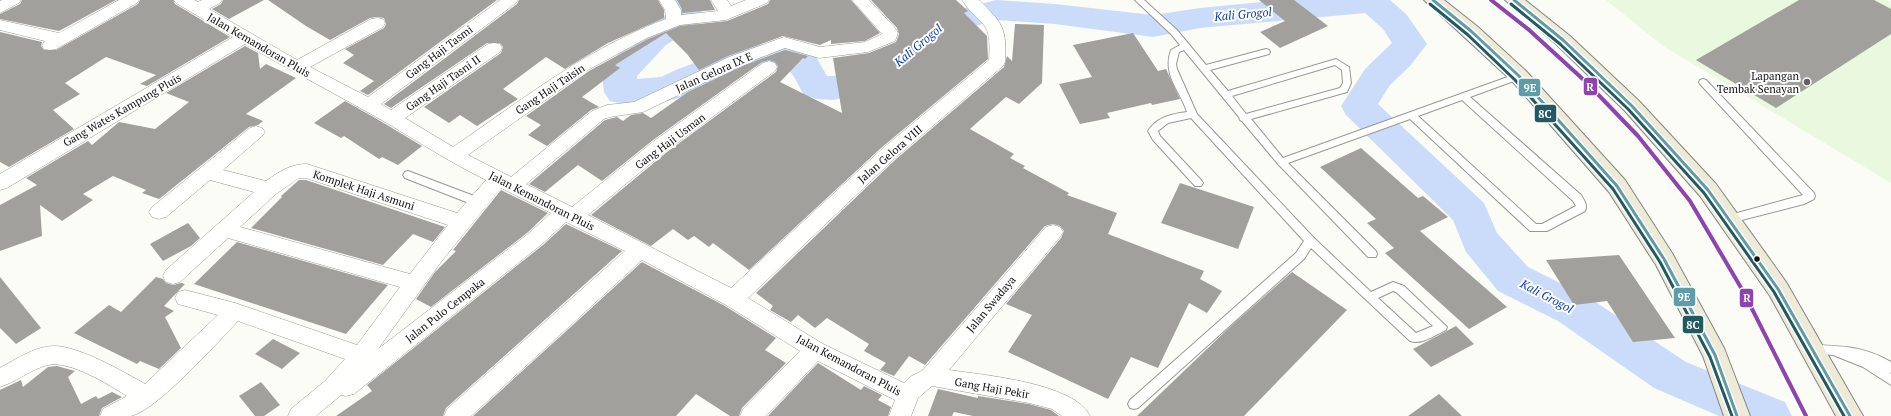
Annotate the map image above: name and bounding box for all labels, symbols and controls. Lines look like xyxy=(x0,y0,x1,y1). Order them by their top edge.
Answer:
water label: Kali Grogol xyxy=(1213,4,1273,24)
street label: Jalan Kemandoran Pluis xyxy=(205,10,313,80)
water label: Kali Grogol xyxy=(890,20,945,70)
street label: Gang Haji Tasmi xyxy=(403,22,475,82)
street label: Jalan Gelora IX E xyxy=(673,49,755,95)
street label: Gang Haji Tasni II xyxy=(403,52,483,114)
street label: Gang Haji Taisin xyxy=(513,60,588,117)
place label: Lapangan Tembak Senayan xyxy=(1717,69,1799,96)
street label: Gang Wates Kampung Pluis xyxy=(60,70,184,150)
line badge: R xyxy=(1583,77,1598,96)
marker: Lapangan Tembak Senayan xyxy=(1802,77,1812,87)
line badge: 9E xyxy=(1518,78,1541,97)
text: R xyxy=(1586,80,1594,94)
text: 9E xyxy=(1524,81,1537,95)
line badge: 8C xyxy=(1534,104,1557,123)
text: 8C xyxy=(1538,107,1552,121)
street label: Gang Haji Usman xyxy=(632,110,708,172)
street label: Jalan Gelora VIII xyxy=(855,122,925,186)
street label: Komplek Haji Asmuni xyxy=(311,167,417,213)
street label: Jalan Kemandoran Pluis xyxy=(487,168,597,234)
unlabelled marker xyxy=(1752,254,1762,264)
street label: Jalan Swadaya xyxy=(963,272,1019,335)
street label: Jalan Pulo Cempaka xyxy=(402,274,488,345)
water label: Kali Grogol xyxy=(1517,275,1577,316)
line badge: 9E xyxy=(1673,287,1696,307)
line badge: R xyxy=(1739,288,1754,308)
text: 9E xyxy=(1678,290,1691,304)
text: R xyxy=(1743,291,1751,305)
line badge: 8C xyxy=(1682,315,1704,334)
text: 8C xyxy=(1686,318,1700,332)
street label: Jalan Kemandoran Pluis xyxy=(794,331,904,399)
street label: Gang Haji Pekir xyxy=(953,375,1031,402)

